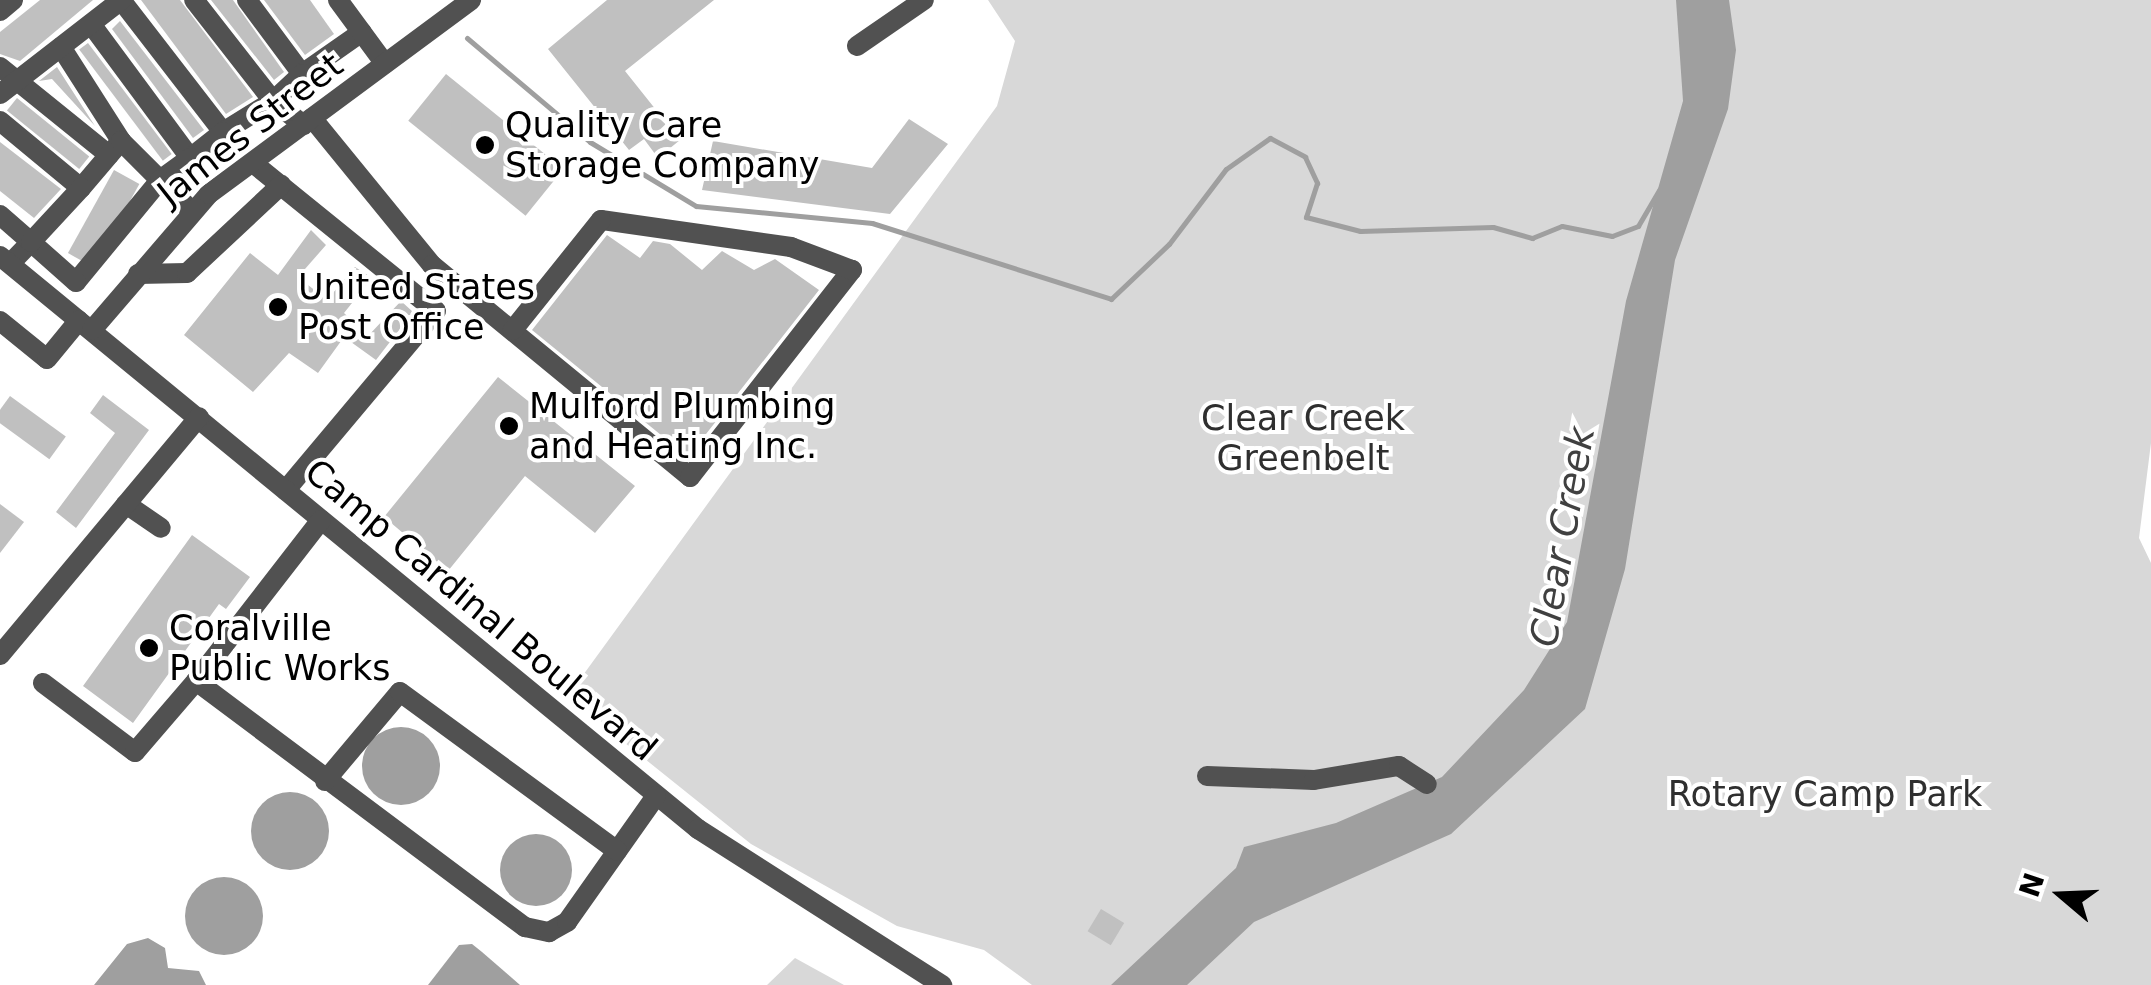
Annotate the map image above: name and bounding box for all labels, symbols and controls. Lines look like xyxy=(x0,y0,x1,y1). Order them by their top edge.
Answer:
street label: James Street xyxy=(149,44,351,214)
place label: Quality Care Storage Company xyxy=(505,104,820,186)
marker: Quality Care Storage Company xyxy=(474,134,496,156)
place label: United States Post Office xyxy=(298,266,535,348)
marker: United States Post Office xyxy=(267,296,289,318)
place label: Mulford Plumbing and Heating Inc. xyxy=(529,385,835,467)
park label: Clear Creek Greenbelt xyxy=(1201,397,1405,479)
marker: Mulford Plumbing and Heating Inc. xyxy=(498,415,520,437)
water label: Clear Creek xyxy=(1521,424,1605,650)
street label: Camp Cardinal Boulevard xyxy=(297,450,665,770)
place label: Coralville Public Works xyxy=(169,607,391,689)
marker: Coralville Public Works xyxy=(138,637,160,659)
park label: Rotary Camp Park xyxy=(1668,773,1982,815)
north arrow xyxy=(2011,845,2111,945)
text: N xyxy=(2013,869,2052,902)

